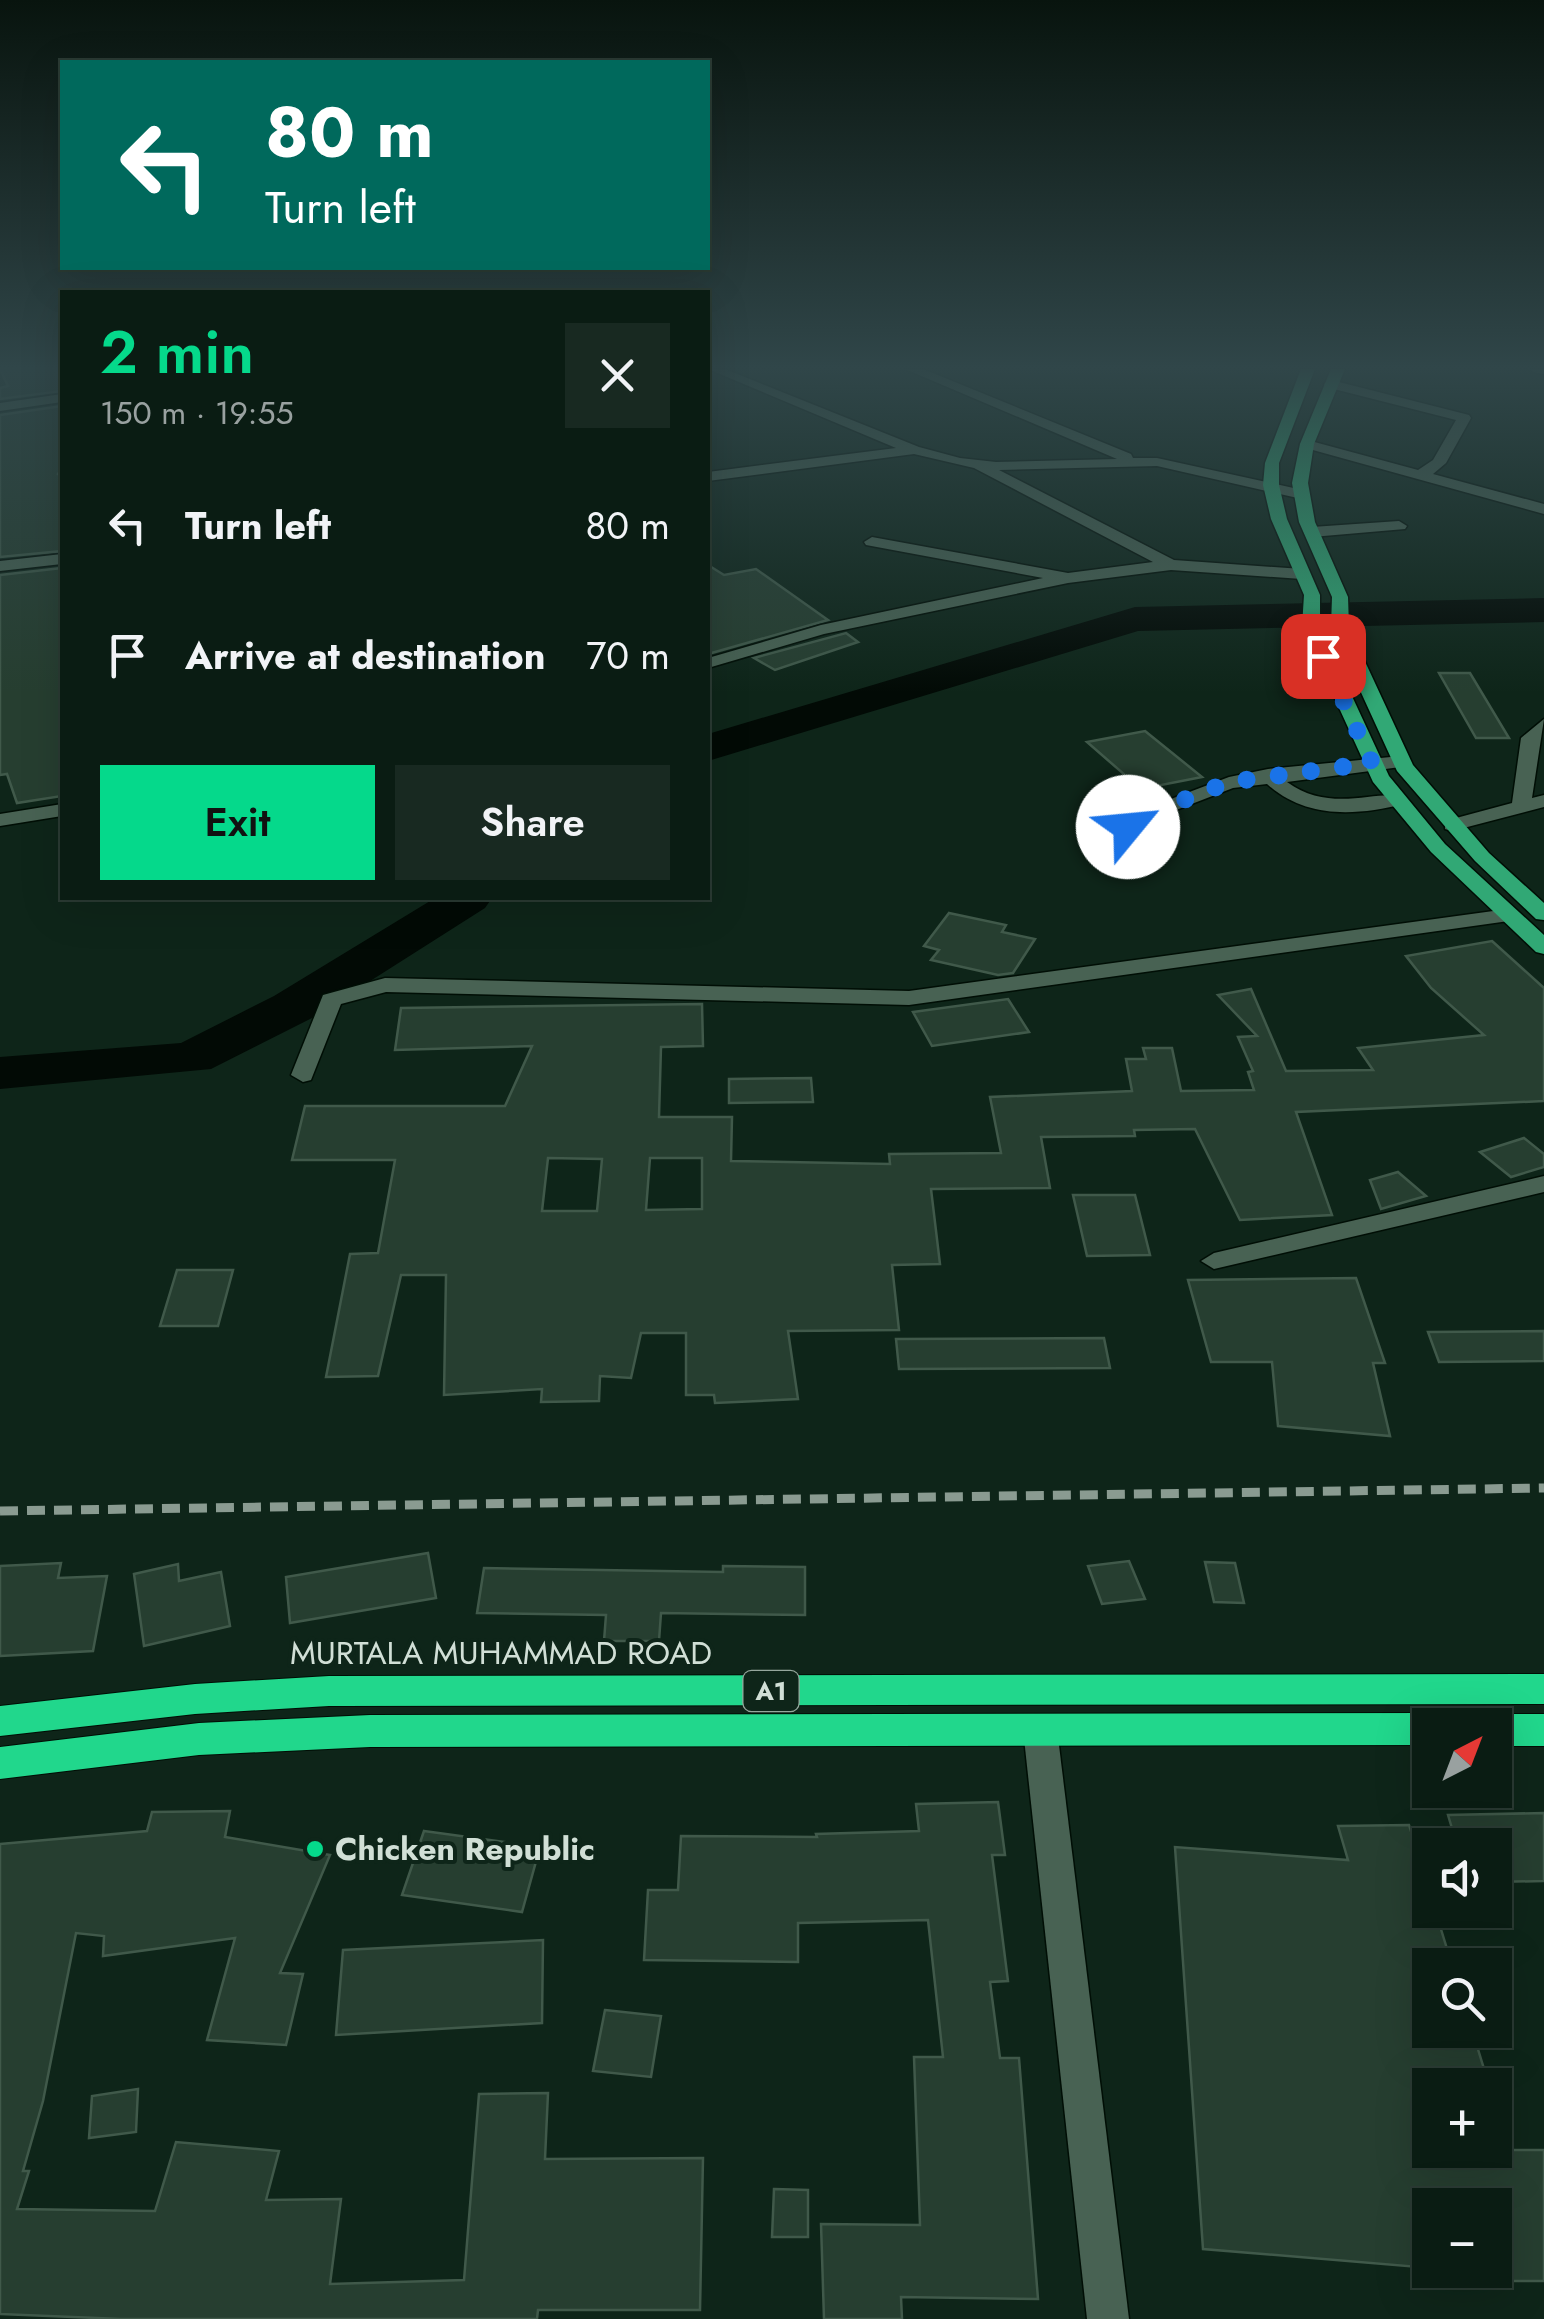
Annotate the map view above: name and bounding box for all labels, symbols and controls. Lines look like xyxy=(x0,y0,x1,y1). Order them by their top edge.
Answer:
text: 80 m xyxy=(265,82,434,183)
icon: left xyxy=(100,100,230,230)
text: Turn left xyxy=(265,175,416,240)
text: 2 min xyxy=(100,309,254,396)
button: close xyxy=(565,323,670,428)
text: 150 m · 19:55 xyxy=(100,390,294,436)
icon: left xyxy=(100,498,155,553)
text: Turn left xyxy=(185,498,331,553)
text: 80 m xyxy=(585,498,670,553)
pin xyxy=(1281,614,1366,699)
icon: arrive xyxy=(100,628,155,683)
text: Arrive at destination xyxy=(185,628,546,683)
text: 70 m xyxy=(586,628,670,683)
icon: arrive xyxy=(1296,629,1351,684)
button: Exit xyxy=(100,765,375,880)
button: Share xyxy=(395,765,670,880)
position arrow xyxy=(1076,775,1180,879)
street label: MURTALA MUHAMMAD ROAD xyxy=(290,1630,712,1676)
road number: A1 xyxy=(744,1671,798,1711)
north arrow xyxy=(1412,1708,1512,1808)
map controls xyxy=(1412,1708,1512,2288)
place label: Chicken Republic xyxy=(335,1826,595,1872)
button: sound xyxy=(1412,1828,1512,1928)
marker: Chicken Republic xyxy=(304,1838,326,1860)
button: search xyxy=(1412,1948,1512,2048)
button: + xyxy=(1412,2068,1512,2168)
button: − xyxy=(1412,2188,1512,2288)

